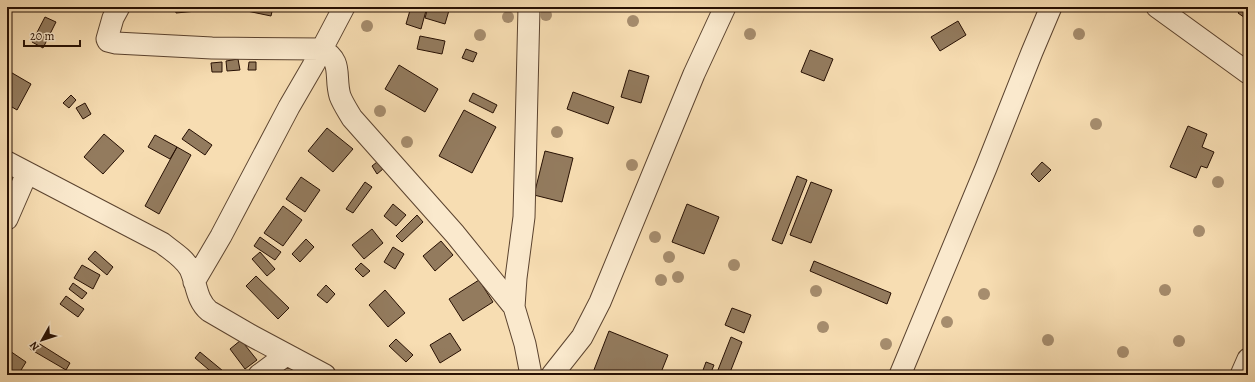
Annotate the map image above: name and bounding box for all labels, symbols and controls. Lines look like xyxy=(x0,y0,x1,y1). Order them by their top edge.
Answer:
scale bar xyxy=(24,22,80,48)
text: 20 m xyxy=(30,28,54,44)
north arrow xyxy=(22,320,62,360)
text: N xyxy=(26,338,43,354)

